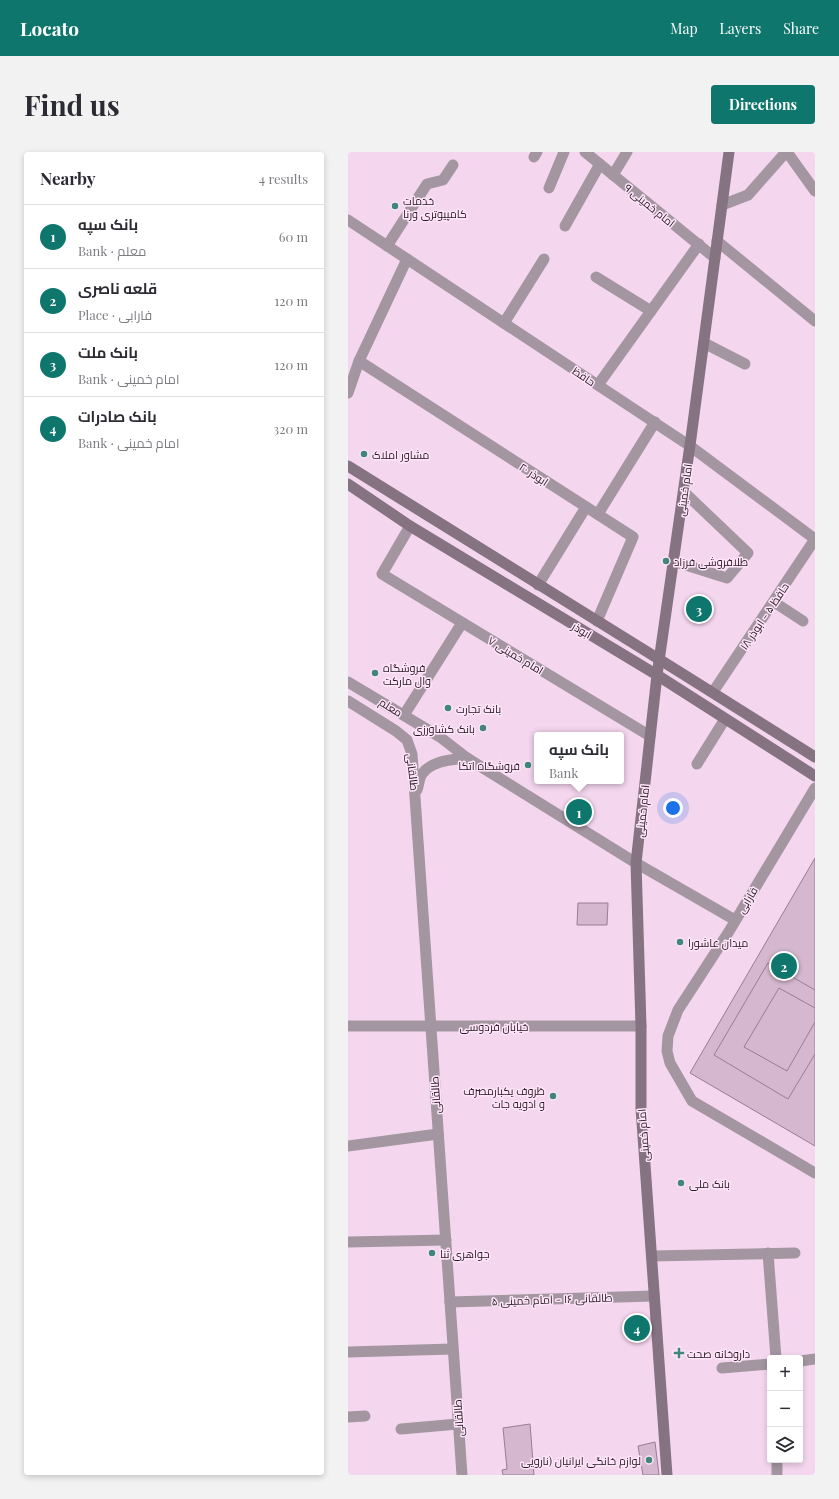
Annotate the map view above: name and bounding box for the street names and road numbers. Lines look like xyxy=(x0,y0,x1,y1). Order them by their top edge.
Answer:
street label: امام خمینی ۹ xyxy=(621,180,678,231)
street label: حافظ xyxy=(570,363,598,389)
street label: ابوذر ۲۰ xyxy=(517,459,551,489)
street label: امام خمینی xyxy=(673,463,696,517)
street label: حافظ ۵ - ابوذر ۱۸ xyxy=(736,579,792,653)
street label: ابوذر xyxy=(569,618,595,642)
street label: امام خمینی ۷ xyxy=(485,633,547,678)
street label: معلم xyxy=(376,694,405,721)
street label: طالقانی xyxy=(403,753,423,791)
street label: امام خمینی xyxy=(632,784,653,838)
street label: فارابی xyxy=(733,884,761,916)
street label: خیابان فردوسی xyxy=(460,1019,528,1034)
street label: طالقانی xyxy=(426,1076,444,1114)
street label: امام خمینی xyxy=(634,1108,653,1162)
street label: طالقانی ۱۶ - امام خمینی ۵ xyxy=(491,1289,613,1310)
street label: طالقانی xyxy=(449,1399,467,1437)

